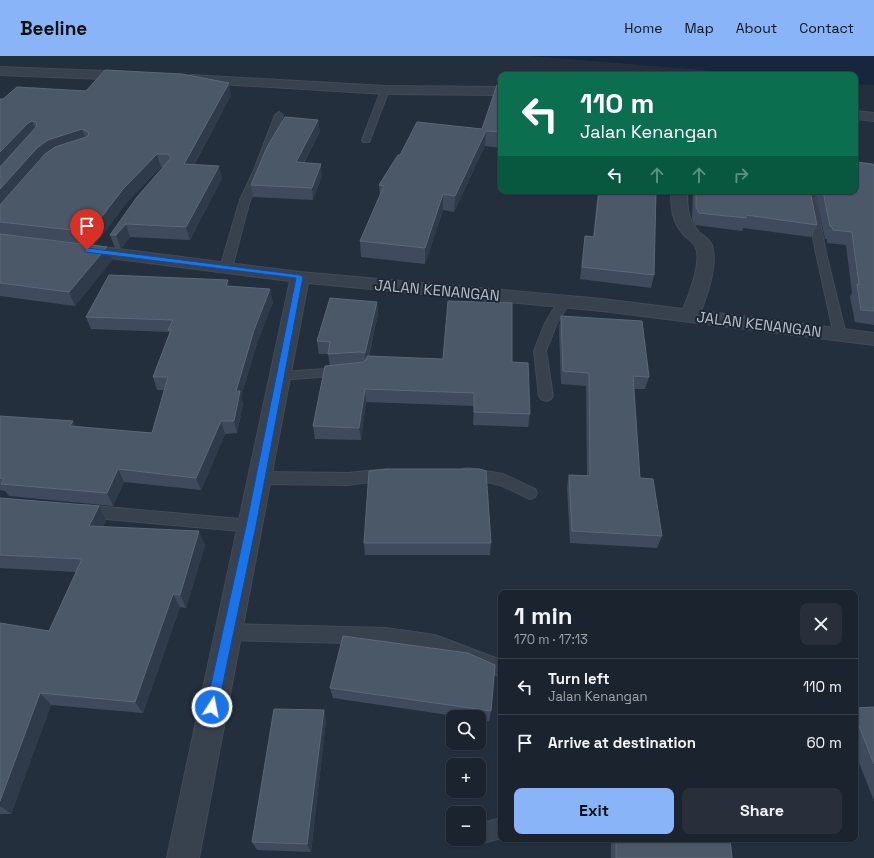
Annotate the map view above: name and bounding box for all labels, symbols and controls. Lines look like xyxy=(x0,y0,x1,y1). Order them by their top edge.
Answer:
text: Beeline xyxy=(20,16,87,41)
text: Home xyxy=(624,19,662,37)
text: Map xyxy=(684,19,714,37)
text: About xyxy=(736,19,777,37)
text: Contact xyxy=(799,19,854,37)
text: 110 m xyxy=(580,85,654,121)
icon: left xyxy=(514,88,566,140)
text: Jalan Kenangan xyxy=(580,120,718,143)
icon: left xyxy=(604,164,626,186)
icon: ahead xyxy=(646,164,668,186)
icon: ahead xyxy=(688,164,710,186)
icon: right xyxy=(730,164,752,186)
pin xyxy=(70,209,104,250)
icon: arrive xyxy=(76,215,98,237)
street label: JALAN KENANGAN xyxy=(374,275,500,305)
street label: JALAN KENANGAN xyxy=(695,307,823,341)
text: 1 min xyxy=(514,600,573,631)
button: close xyxy=(800,603,842,645)
text: 170 m · 17:13 xyxy=(514,631,588,648)
text: Turn left xyxy=(548,669,610,688)
icon: left xyxy=(514,676,536,698)
text: 110 m xyxy=(803,677,842,696)
position arrow xyxy=(191,686,233,728)
text: Jalan Kenangan xyxy=(548,688,647,705)
map controls xyxy=(446,710,486,846)
button: search xyxy=(446,710,486,750)
icon: arrive xyxy=(514,732,536,754)
text: Arrive at destination xyxy=(548,733,696,752)
text: 60 m xyxy=(806,733,842,752)
button: + xyxy=(446,758,486,798)
button: Exit xyxy=(514,788,674,834)
button: Share xyxy=(682,788,842,834)
button: − xyxy=(446,806,486,846)

